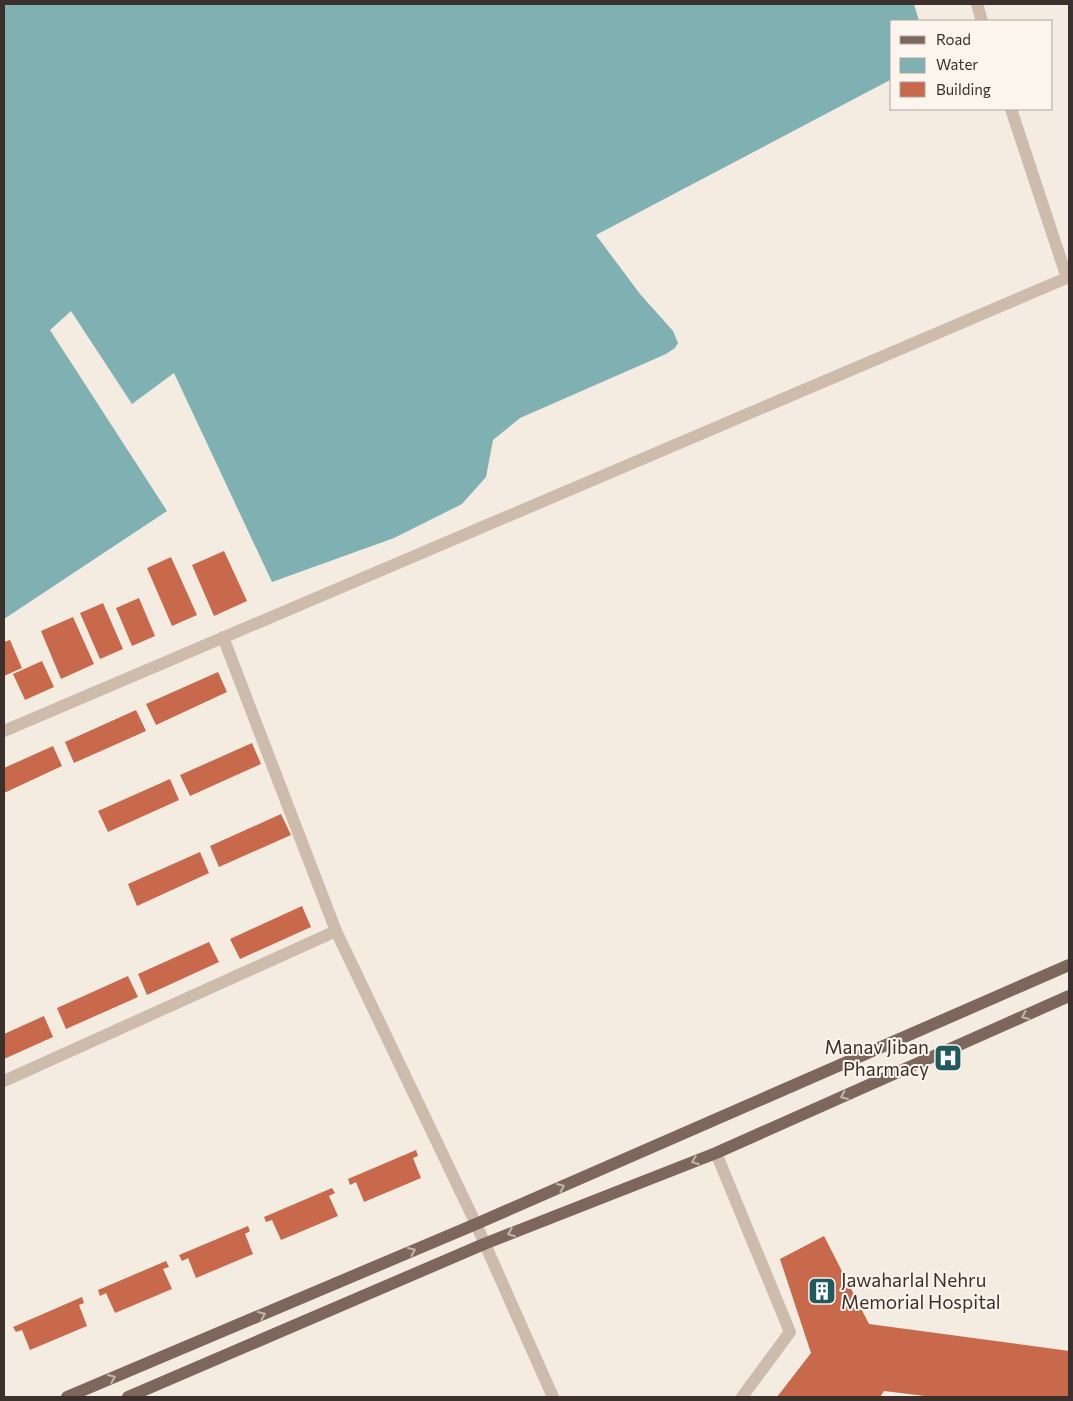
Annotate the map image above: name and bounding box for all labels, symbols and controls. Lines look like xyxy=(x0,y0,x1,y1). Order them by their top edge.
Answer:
legend xyxy=(890,20,1053,110)
text: Road xyxy=(936,30,971,48)
text: Water xyxy=(936,55,978,73)
text: Building xyxy=(936,80,991,98)
one-way arrow xyxy=(1021,1009,1030,1020)
place label: Manav Jiban Pharmacy xyxy=(825,1035,929,1080)
hospital icon: Manav Jiban Pharmacy xyxy=(933,1043,963,1073)
one-way arrow xyxy=(840,1089,849,1100)
one-way arrow xyxy=(691,1154,700,1165)
one-way arrow xyxy=(556,1183,565,1194)
one-way arrow xyxy=(507,1227,516,1237)
one-way arrow xyxy=(407,1247,416,1258)
place label: Jawaharlal Nehru Memorial Hospital xyxy=(841,1268,1001,1313)
building icon: Jawaharlal Nehru Memorial Hospital xyxy=(807,1276,837,1306)
one-way arrow xyxy=(257,1310,266,1321)
one-way arrow xyxy=(107,1374,116,1385)

